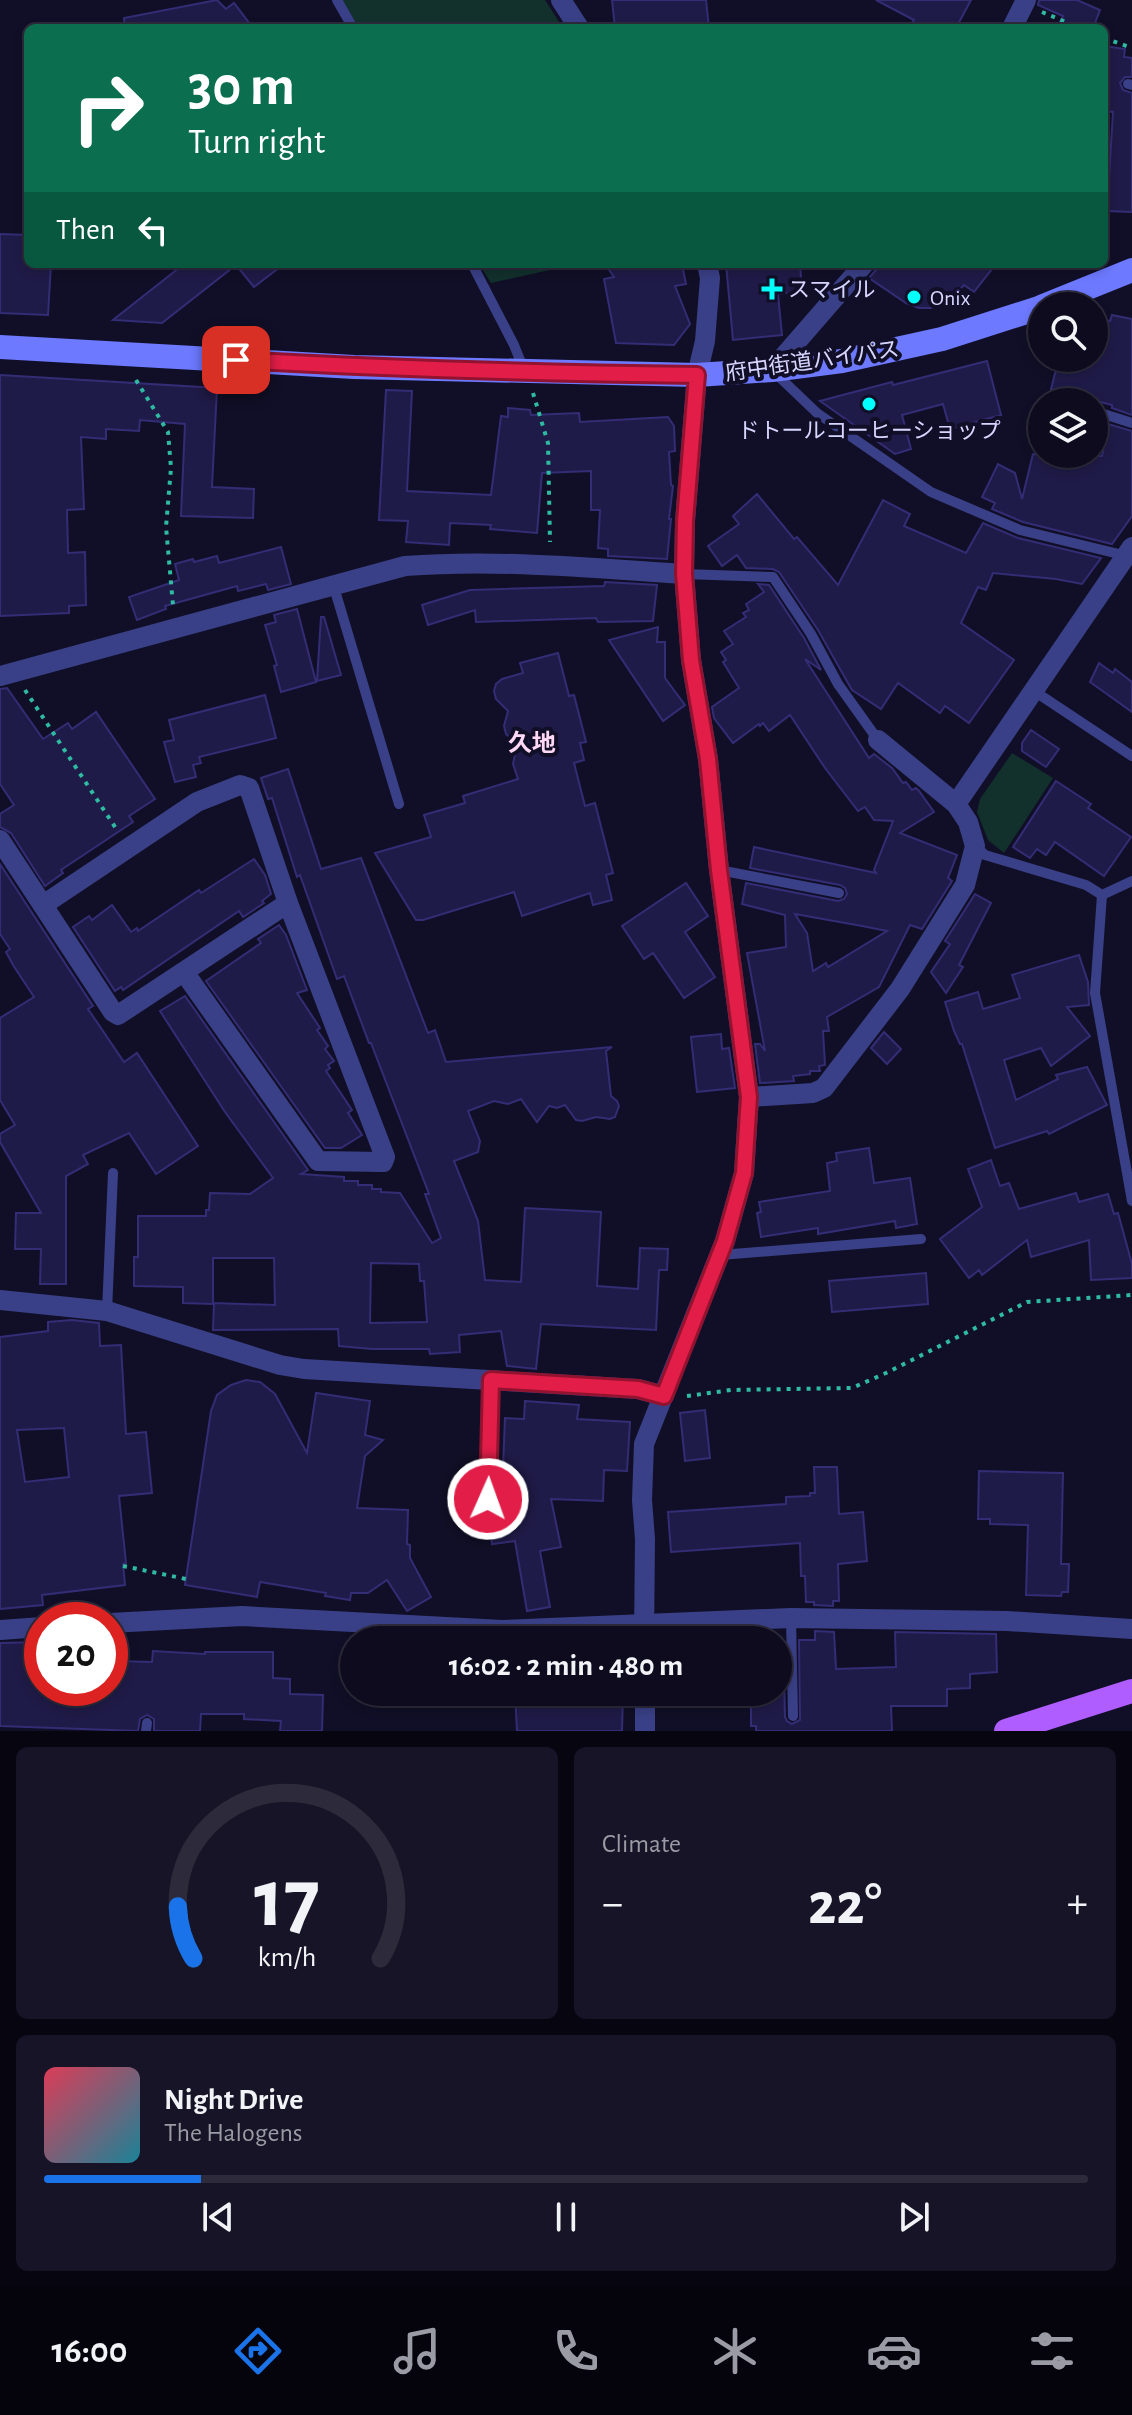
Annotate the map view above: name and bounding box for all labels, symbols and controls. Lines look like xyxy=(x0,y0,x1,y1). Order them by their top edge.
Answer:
icon: right xyxy=(56,56,160,160)
text: 30 m xyxy=(188,59,295,115)
text: Turn right xyxy=(188,124,325,160)
icon: left xyxy=(131,208,175,252)
text: Then xyxy=(56,215,115,245)
place label: スマイル xyxy=(788,279,875,301)
marker: スマイル xyxy=(763,280,781,298)
place label: Onix xyxy=(930,287,971,309)
marker: Onix xyxy=(905,288,923,306)
map controls xyxy=(1028,292,1108,468)
button: search xyxy=(1028,292,1108,372)
pin xyxy=(202,326,270,394)
street label: 府中街道バイパス xyxy=(724,337,901,384)
icon: arrive xyxy=(214,338,258,382)
button: layers xyxy=(1028,388,1108,468)
marker: ドトールコーヒーショップ xyxy=(860,395,878,413)
place label: ドトールコーヒーショップ xyxy=(737,419,1001,442)
district label: 久地 xyxy=(508,730,556,756)
position arrow xyxy=(446,1457,530,1541)
speed limit sign: 20 xyxy=(24,1602,128,1706)
text: 16:02 · 2 min · 480 m xyxy=(449,1651,683,1681)
text: Climate xyxy=(602,1831,681,1857)
text: 17 xyxy=(254,1858,320,1942)
text: 22° xyxy=(808,1875,882,1935)
text: − xyxy=(602,1882,623,1926)
text: + xyxy=(1067,1882,1088,1926)
text: km/h xyxy=(258,1943,316,1972)
text: Night Drive xyxy=(164,2085,303,2115)
text: The Halogens xyxy=(164,2120,302,2146)
icon: previous xyxy=(196,2195,240,2239)
icon: pause xyxy=(544,2195,588,2239)
icon: next xyxy=(892,2195,936,2239)
icon: directions xyxy=(230,2323,286,2379)
icon: music xyxy=(389,2323,445,2379)
icon: phone xyxy=(548,2323,604,2379)
icon: climate xyxy=(707,2323,763,2379)
icon: car xyxy=(866,2323,922,2379)
icon: filters xyxy=(1024,2323,1080,2379)
text: 16:00 xyxy=(51,2333,128,2369)

